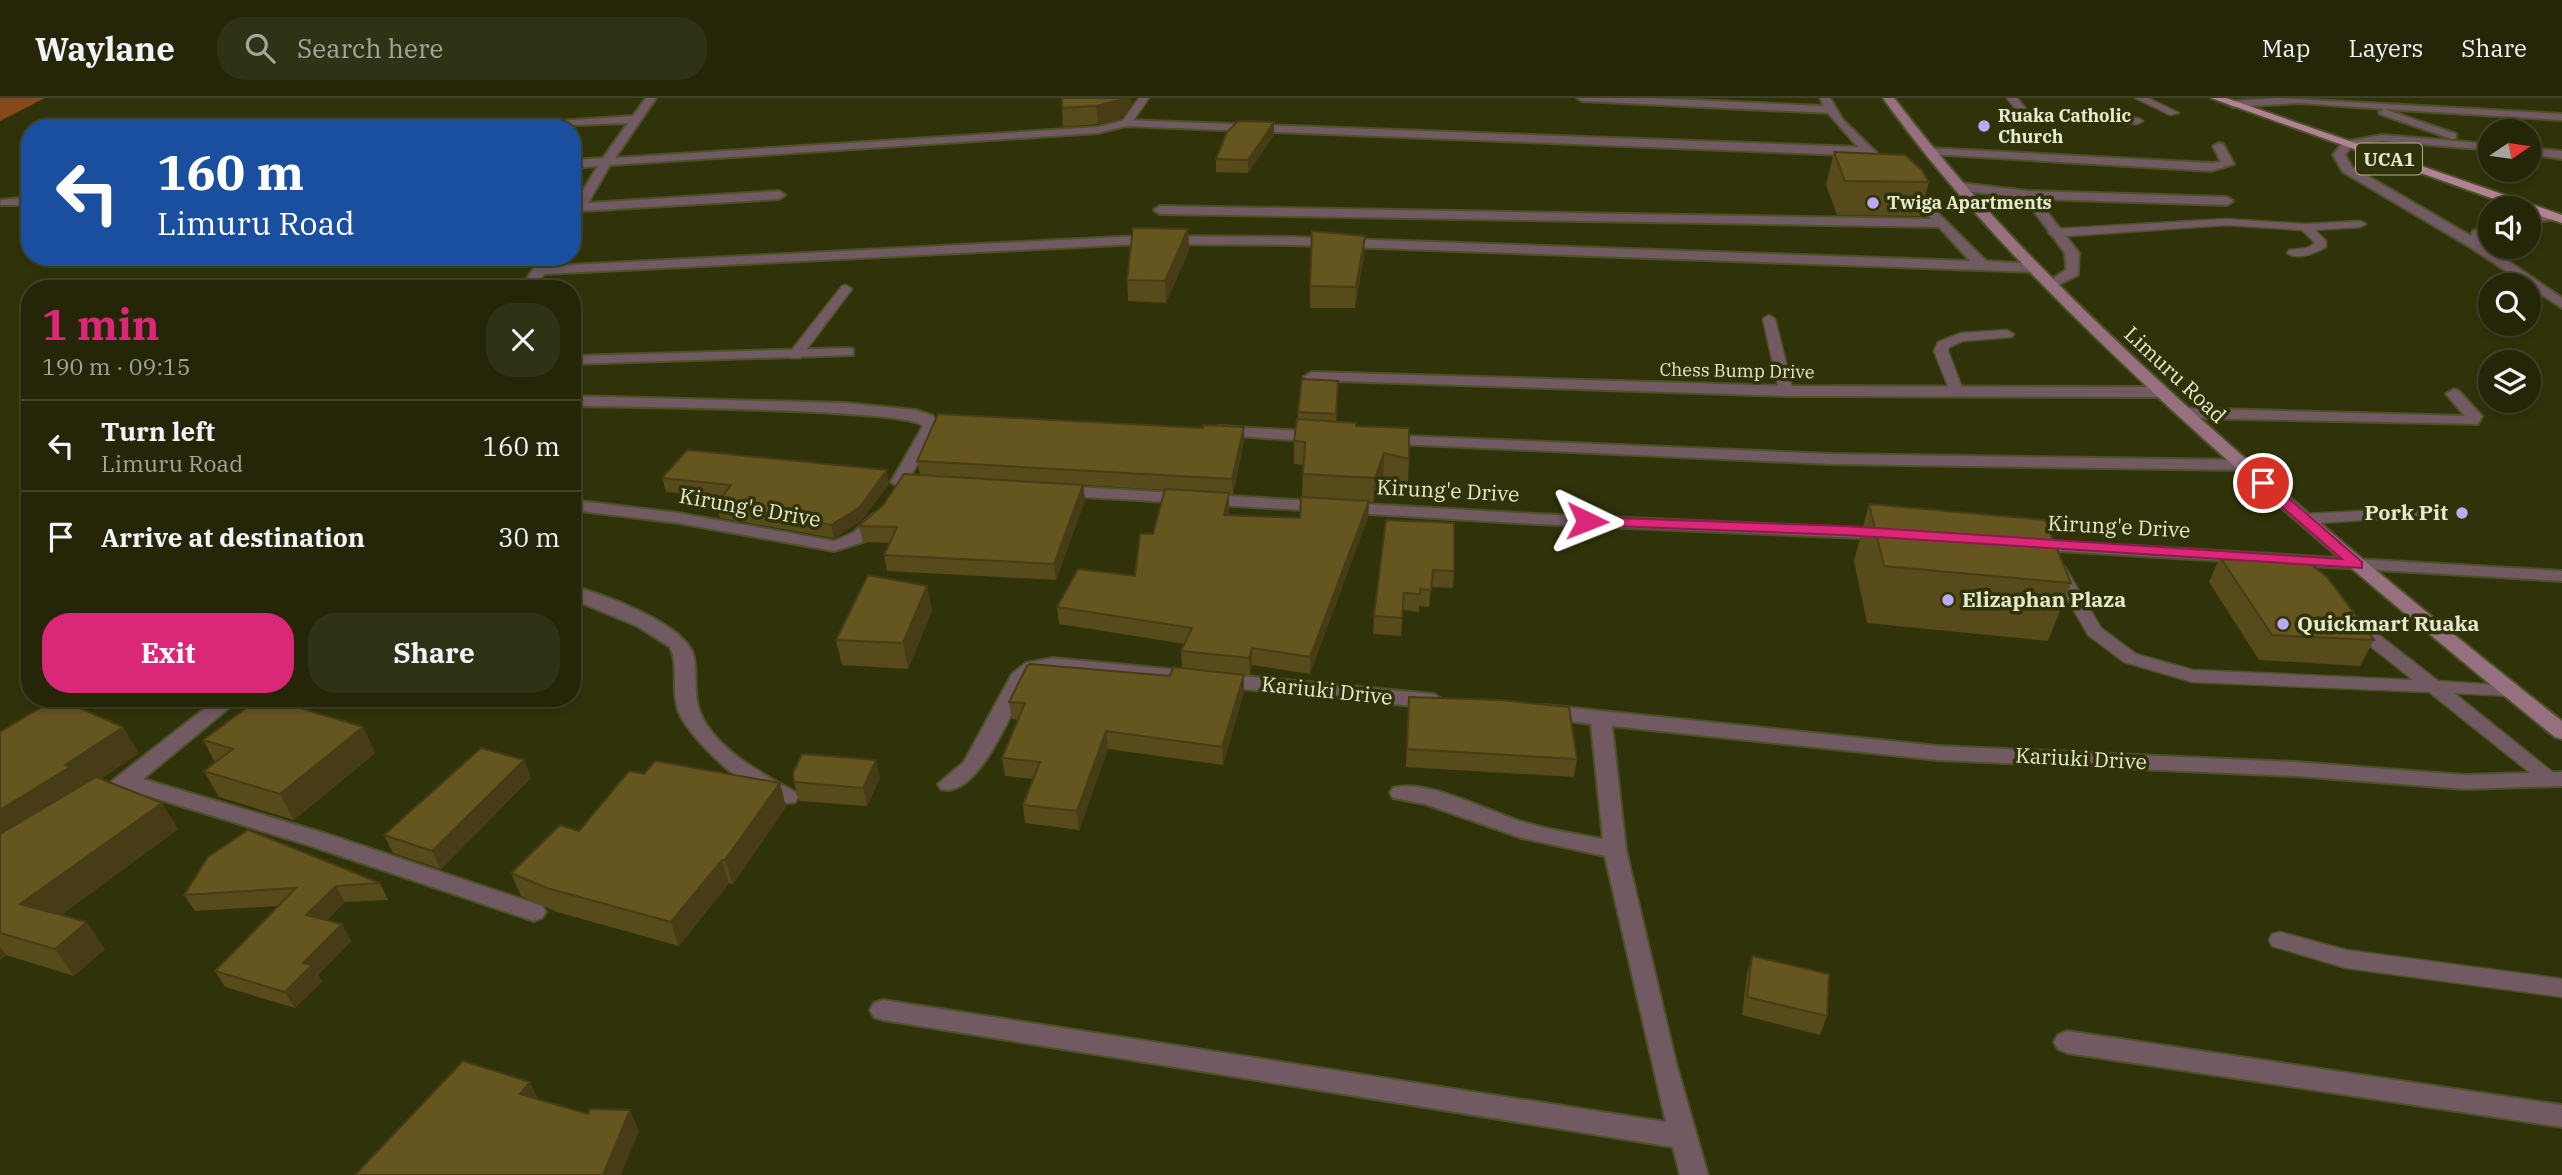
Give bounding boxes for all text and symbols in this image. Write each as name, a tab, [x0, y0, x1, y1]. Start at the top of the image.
search box	[217, 17, 707, 80]
text: Waylane	[35, 27, 175, 70]
icon: search	[241, 29, 279, 67]
text: Search here	[297, 31, 443, 65]
text: Map	[2262, 32, 2310, 64]
text: Layers	[2348, 32, 2423, 64]
text: Share	[2461, 32, 2527, 64]
place label: Ruaka Catholic Church	[1998, 104, 2131, 148]
marker: Ruaka Catholic Church	[1976, 118, 1992, 134]
north arrow	[2478, 119, 2541, 182]
map controls	[2478, 119, 2541, 413]
text: 160 m	[157, 140, 304, 203]
road number: UCA1	[2356, 143, 2422, 174]
icon: left	[42, 147, 133, 238]
place label: Twiga Apartments	[1887, 191, 2052, 214]
marker: Twiga Apartments	[1865, 195, 1881, 211]
button: sound	[2478, 196, 2541, 259]
text: Limuru Road	[157, 202, 355, 244]
button: search	[2478, 273, 2541, 336]
text: 1 min	[42, 297, 160, 352]
button: close	[486, 303, 560, 377]
street label: Limuru Road	[2119, 320, 2233, 429]
button: layers	[2478, 350, 2541, 413]
text: 190 m · 09:15	[42, 351, 191, 381]
street label: Chess Bump Drive	[1659, 358, 1815, 383]
text: Turn left	[101, 414, 215, 448]
icon: left	[42, 427, 80, 465]
text: 160 m	[482, 429, 560, 463]
text: Limuru Road	[101, 448, 243, 478]
pin	[2233, 453, 2293, 513]
icon: arrive	[2244, 464, 2282, 502]
street label: Kirung'e Drive	[1376, 472, 1520, 508]
street label: Kirung'e Drive	[677, 481, 823, 533]
position arrow	[1550, 484, 1624, 558]
place label: Pork Pit	[2365, 498, 2448, 526]
marker: Pork Pit	[2454, 505, 2470, 521]
street label: Kirung'e Drive	[2047, 508, 2191, 544]
icon: arrive	[42, 518, 80, 556]
text: Arrive at destination	[101, 520, 365, 554]
text: 30 m	[498, 520, 560, 554]
place label: Elizaphan Plaza	[1962, 585, 2126, 613]
marker: Elizaphan Plaza	[1940, 592, 1956, 608]
place label: Quickmart Ruaka	[2297, 609, 2480, 637]
button: Exit	[42, 613, 294, 693]
button: Share	[308, 613, 560, 693]
marker: Quickmart Ruaka	[2275, 616, 2291, 632]
street label: Kariuki Drive	[1260, 669, 1394, 711]
street label: Kariuki Drive	[2015, 741, 2148, 775]

